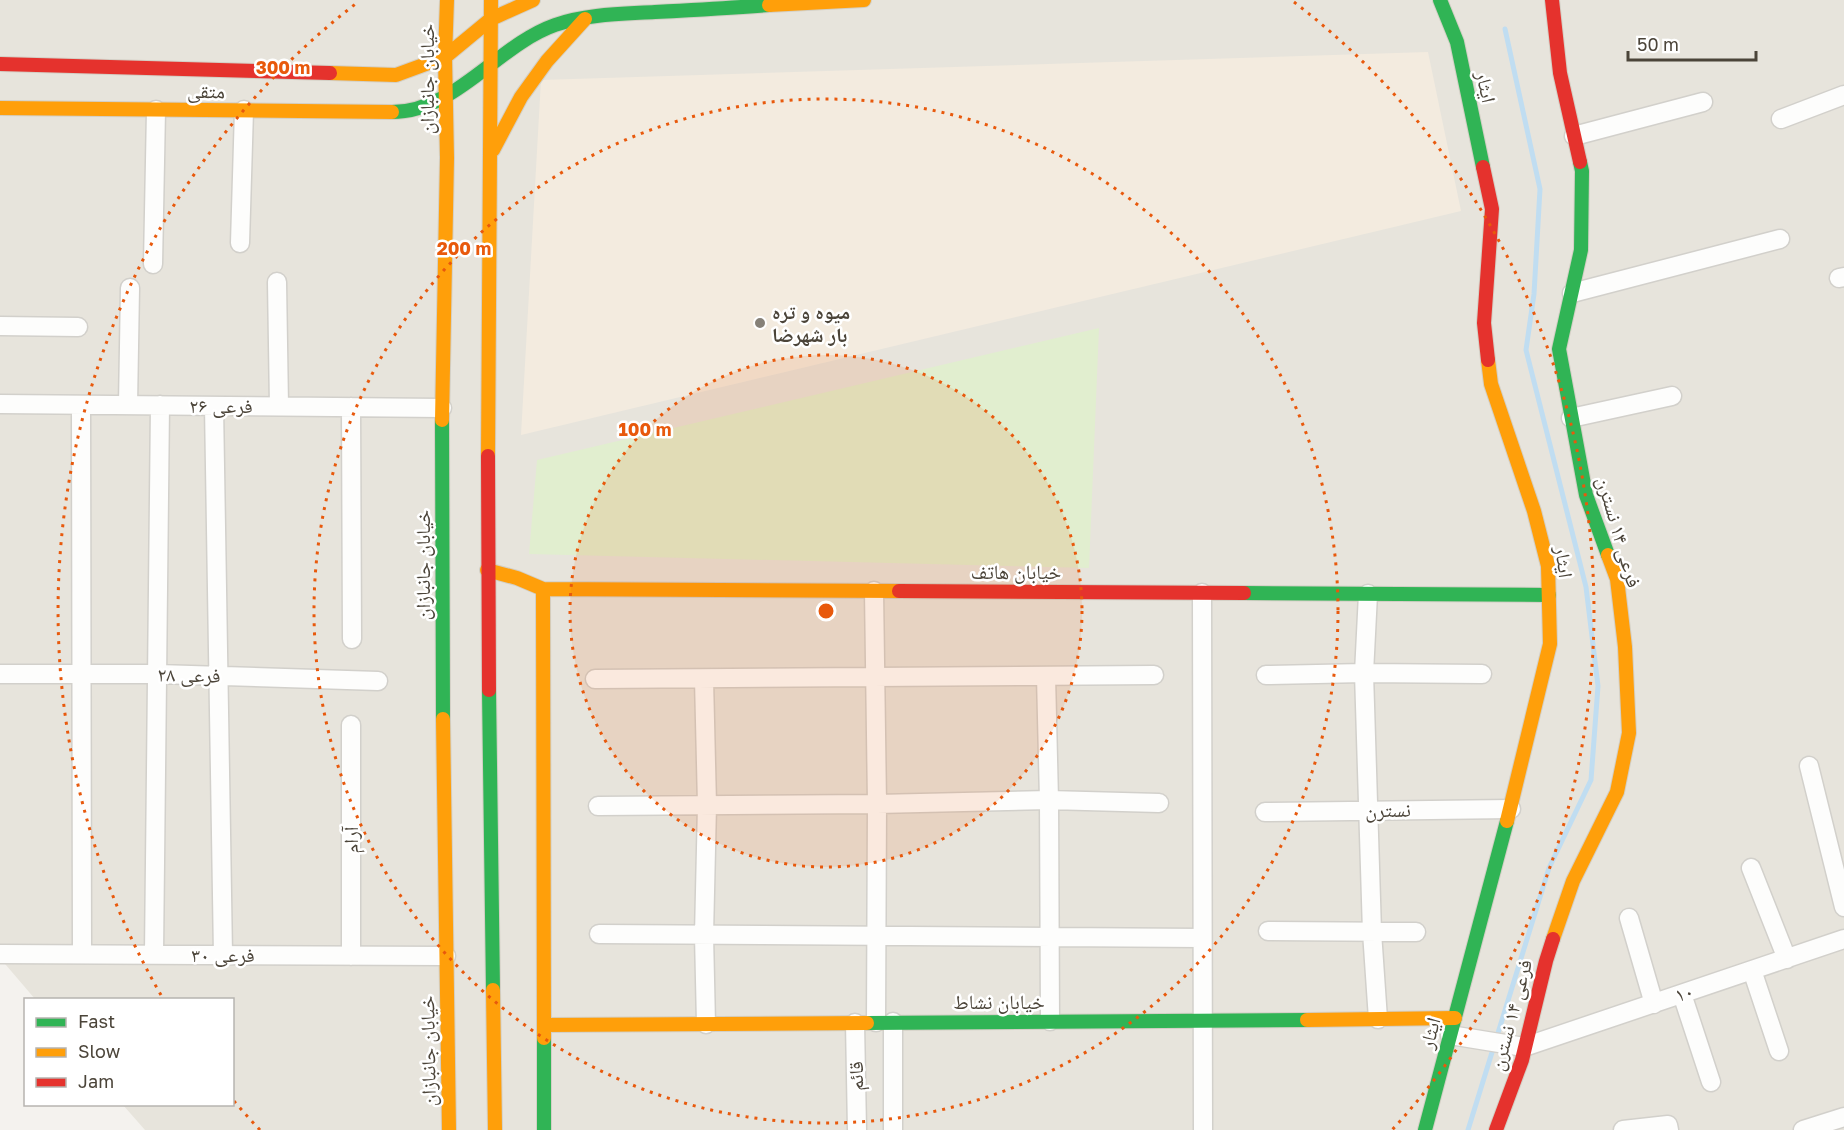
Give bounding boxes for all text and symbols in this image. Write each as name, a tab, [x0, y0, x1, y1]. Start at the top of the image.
street label: خیابان جانبازان	[414, 23, 439, 134]
scale bar	[1628, 24, 1756, 62]
text: 50 m	[1637, 33, 1679, 55]
text: 300 m	[256, 56, 310, 78]
street label: ایثار	[1471, 68, 1502, 105]
street label: متقی	[187, 78, 225, 103]
text: 200 m	[437, 237, 491, 259]
place label: میوه و تره بار شهرضا	[772, 299, 850, 347]
marker: میوه و تره بار شهرضا	[753, 316, 767, 330]
street label: فرعی ۲۶	[189, 393, 253, 418]
text: 100 m	[619, 418, 671, 440]
street label: فرعی ۱۴ نسترن	[1592, 474, 1647, 590]
street label: خیابان جانبازان	[410, 509, 435, 620]
street label: ایثار	[1550, 544, 1579, 579]
street label: خیابان هاتف	[971, 559, 1062, 584]
centre of rings	[816, 601, 836, 621]
street label: فرعی ۲۸	[157, 661, 221, 688]
street label: نسترن	[1365, 797, 1411, 822]
street label: آرام	[338, 826, 365, 854]
street label: فرعی ۳۰	[191, 942, 255, 967]
street label: فرعی ۱۴ نسترن	[1484, 957, 1537, 1073]
street label: ۱۰	[1671, 978, 1696, 1006]
street label: خیابان نشاط	[953, 989, 1045, 1014]
street label: خیابان جانبازان	[414, 995, 441, 1107]
legend	[24, 998, 234, 1106]
text: Fast	[78, 1010, 115, 1032]
street label: ایثار	[1413, 1014, 1445, 1052]
text: Slow	[78, 1040, 121, 1062]
street label: قائم	[843, 1061, 870, 1091]
text: Jam	[78, 1070, 114, 1092]

